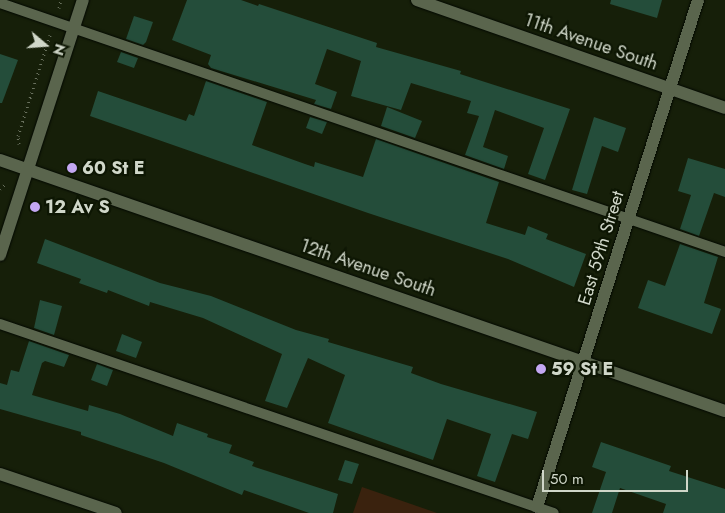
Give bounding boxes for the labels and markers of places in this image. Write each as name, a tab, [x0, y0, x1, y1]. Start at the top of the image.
place label: 60 St E	[82, 157, 145, 179]
marker: 60 St E	[66, 162, 78, 174]
place label: 12 Av S	[45, 196, 110, 218]
marker: 12 Av S	[29, 201, 41, 213]
place label: 59 St E	[551, 358, 613, 380]
marker: 59 St E	[535, 363, 547, 375]

